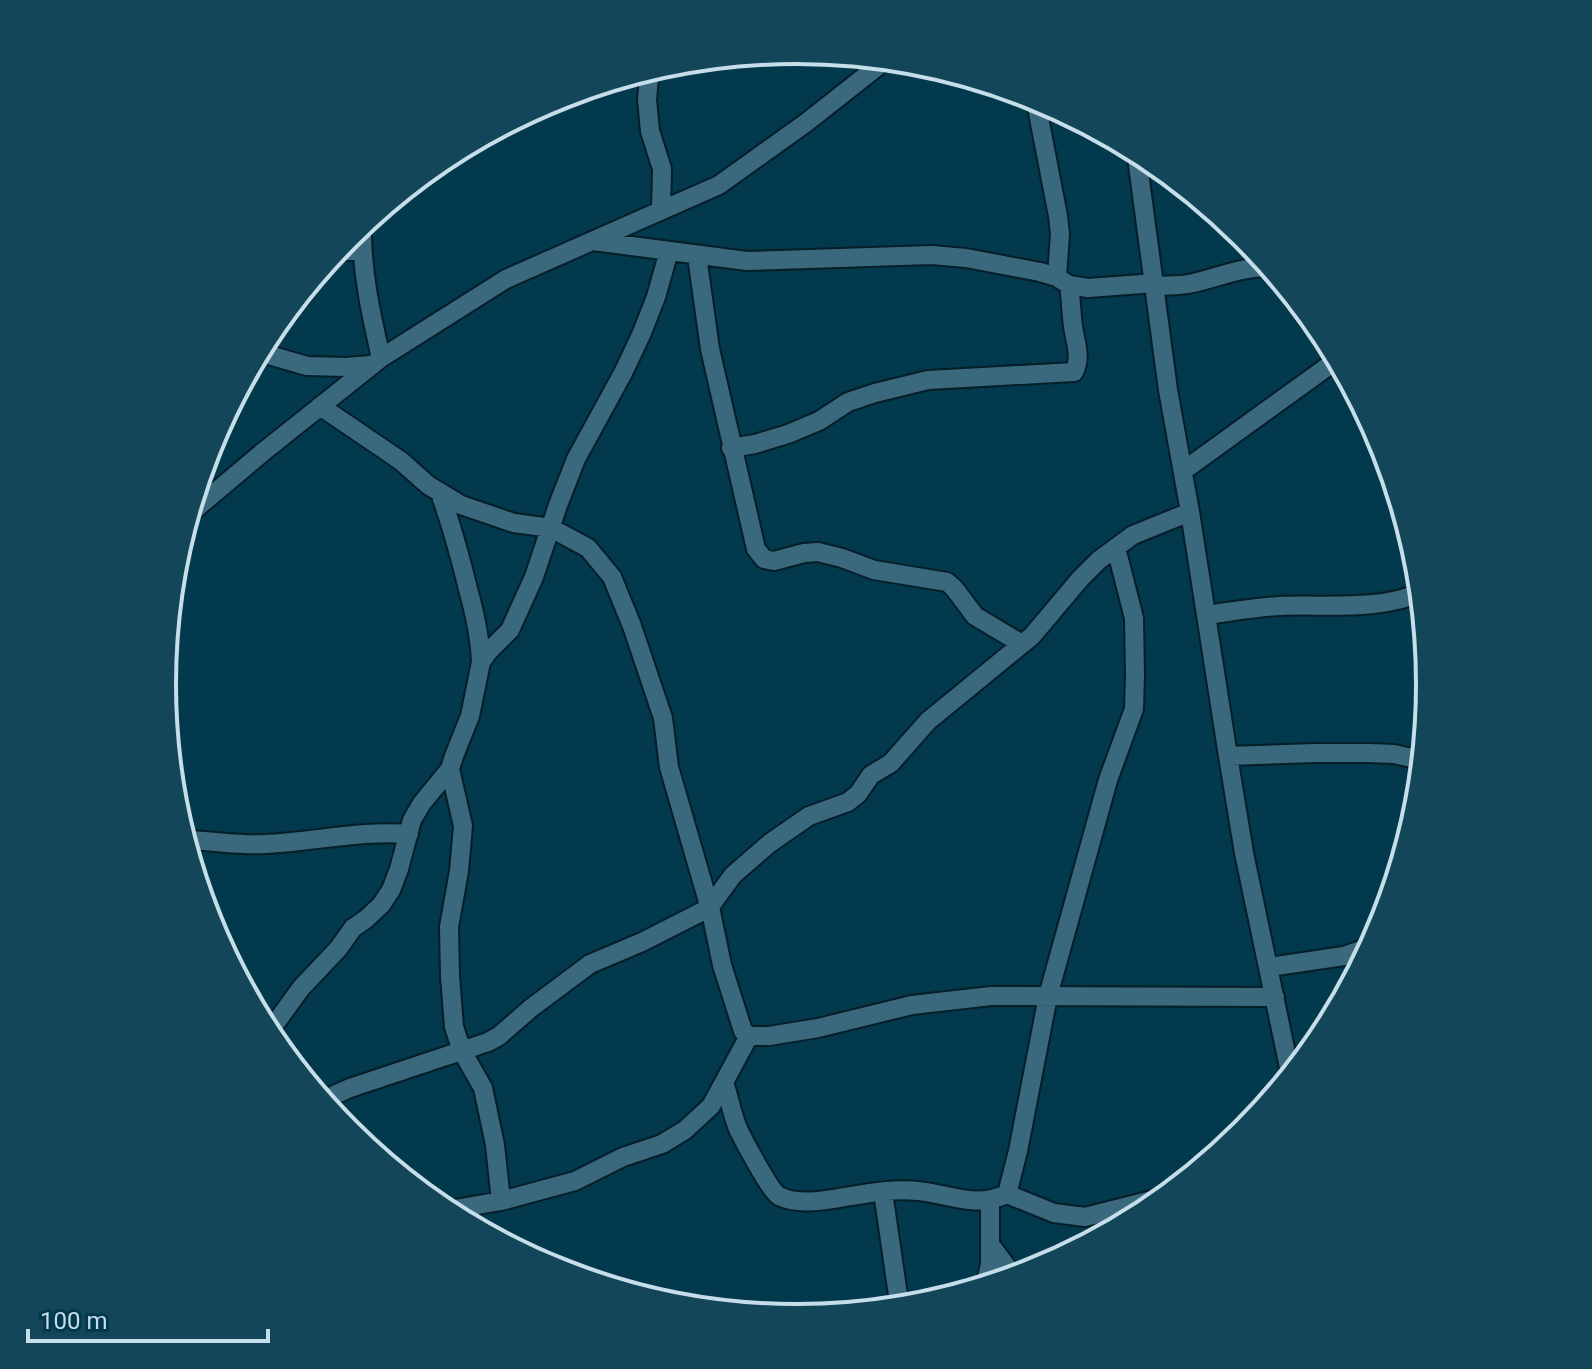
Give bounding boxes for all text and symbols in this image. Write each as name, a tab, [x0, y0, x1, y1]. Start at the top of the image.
scale bar	[28, 1293, 268, 1343]
text: 100 m	[40, 1307, 107, 1335]

